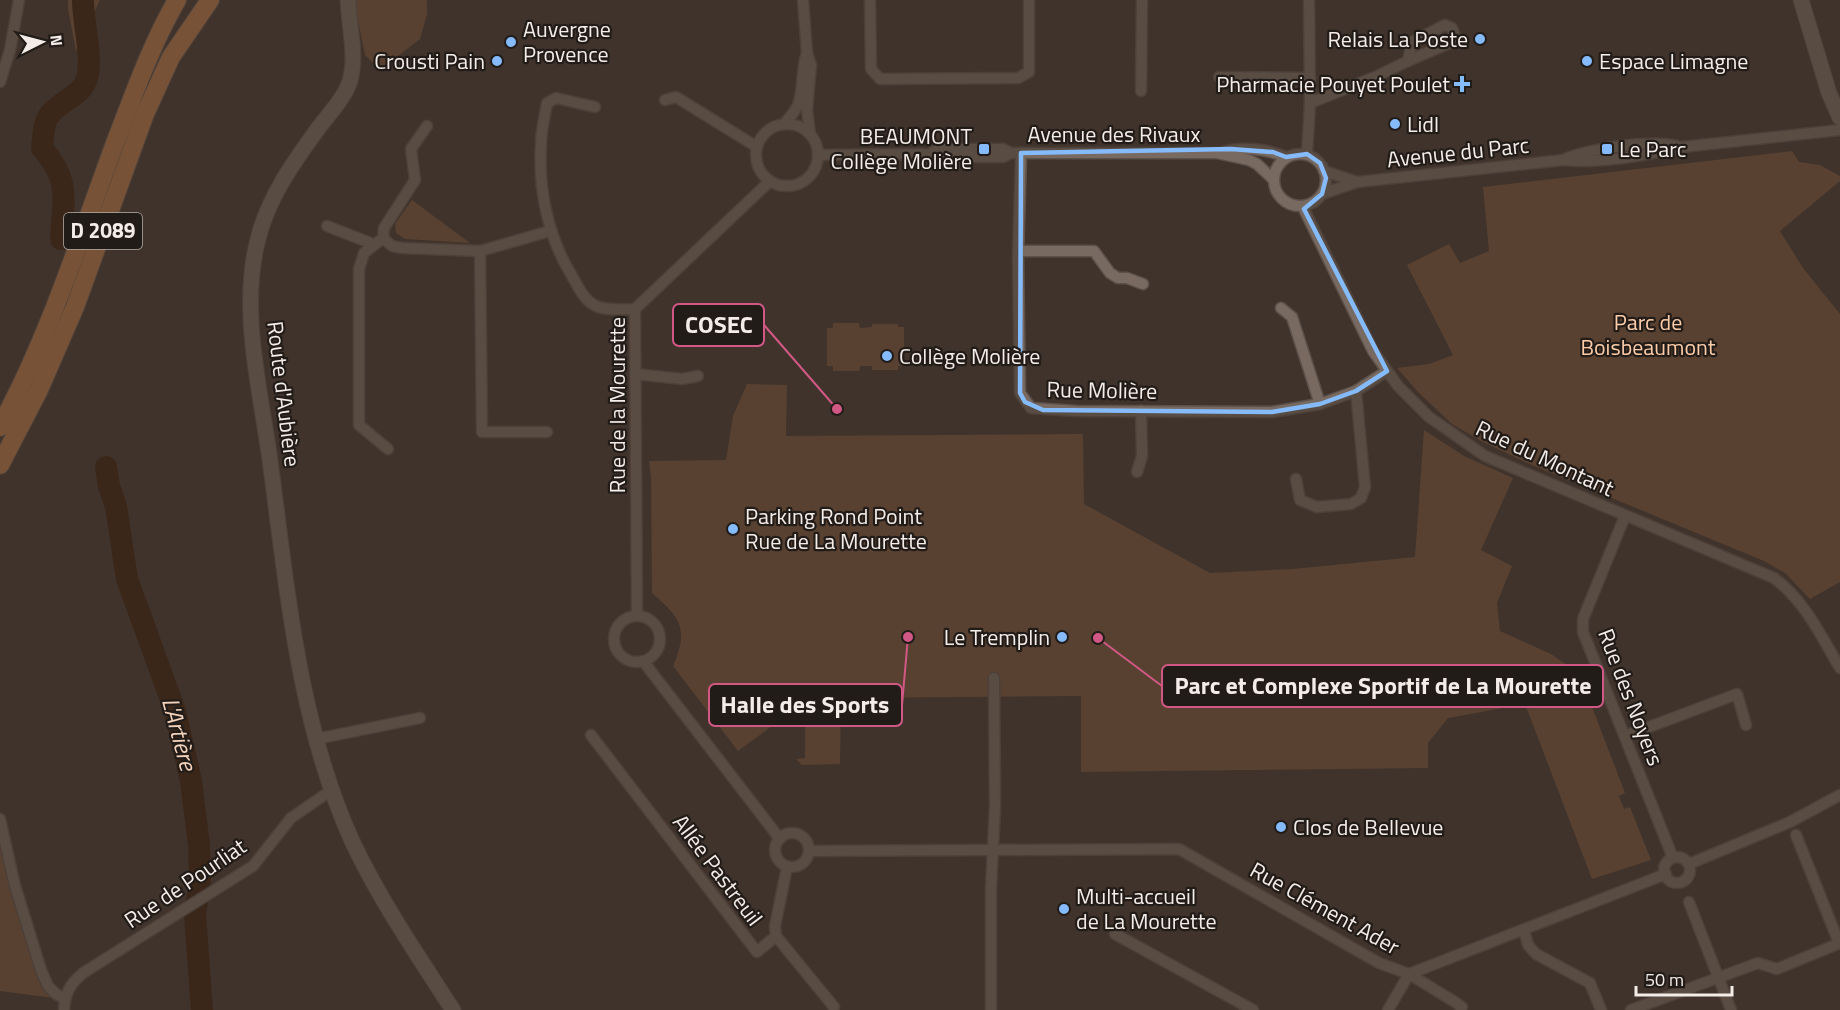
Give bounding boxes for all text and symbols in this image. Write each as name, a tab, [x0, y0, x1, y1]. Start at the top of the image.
north arrow	[12, 12, 72, 72]
place label: Auvergne Provence	[523, 12, 611, 71]
place label: Relais La Poste	[1328, 22, 1468, 56]
marker: Relais La Poste	[1473, 32, 1487, 46]
text: N	[44, 34, 69, 47]
marker: Auvergne Provence	[504, 35, 518, 49]
place label: Crousti Pain	[374, 44, 485, 78]
place label: Espace Limagne	[1599, 44, 1748, 78]
marker: Crousti Pain	[490, 54, 504, 68]
marker: Espace Limagne	[1580, 54, 1594, 68]
place label: Pharmacie Pouyet Poulet	[1216, 67, 1450, 101]
marker: Pharmacie Pouyet Poulet	[1455, 77, 1469, 91]
place label: Lidl	[1407, 107, 1439, 141]
street label: Avenue des Rivaux	[1028, 117, 1201, 151]
marker: Lidl	[1388, 117, 1402, 131]
place label: BEAUMONT Collège Molière	[831, 119, 972, 178]
street label: Avenue du Parc	[1385, 128, 1531, 176]
place label: Le Parc	[1619, 132, 1686, 166]
marker: BEAUMONT Collège Molière	[977, 142, 991, 156]
marker: Le Parc	[1600, 142, 1614, 156]
road number: D 2089	[64, 213, 142, 249]
callout: COSEC	[673, 304, 764, 346]
park label: Parc de Boisbeaumont	[1580, 305, 1716, 364]
text: COSEC	[685, 306, 753, 342]
street label: Rue de la Mourette	[600, 317, 634, 493]
street label: Route d'Aubière	[258, 319, 310, 469]
place label: Collège Molière	[899, 339, 1040, 373]
marker: Collège Molière	[880, 349, 894, 363]
street label: Rue Molière	[1046, 372, 1158, 408]
street label: Rue du Montant	[1470, 411, 1620, 505]
place label: Parking Rond Point Rue de La Mourette	[745, 499, 927, 558]
marker: Parking Rond Point Rue de La Mourette	[726, 522, 740, 536]
place label: Le Tremplin	[944, 620, 1050, 654]
street label: Rue des Noyers	[1589, 623, 1673, 771]
marker: Le Tremplin	[1055, 630, 1069, 644]
callout: Parc et Complexe Sportif de La Mourette	[1162, 665, 1603, 707]
text: Parc et Complexe Sportif de La Mourette	[1174, 667, 1592, 703]
callout: Halle des Sports	[709, 684, 902, 726]
text: Halle des Sports	[721, 686, 889, 722]
water label: L'Artière	[153, 693, 207, 776]
street label: Allée Pastreuil	[665, 807, 771, 933]
place label: Clos de Bellevue	[1293, 810, 1443, 844]
marker: Clos de Bellevue	[1274, 820, 1288, 834]
street label: Rue de Pourliat	[117, 829, 253, 937]
street label: Rue Clément Ader	[1244, 853, 1406, 963]
place label: Multi-accueil de La Mourette	[1076, 879, 1217, 938]
marker: Multi-accueil de La Mourette	[1057, 902, 1071, 916]
scale bar	[1636, 959, 1732, 997]
text: 50 m	[1645, 966, 1684, 993]

